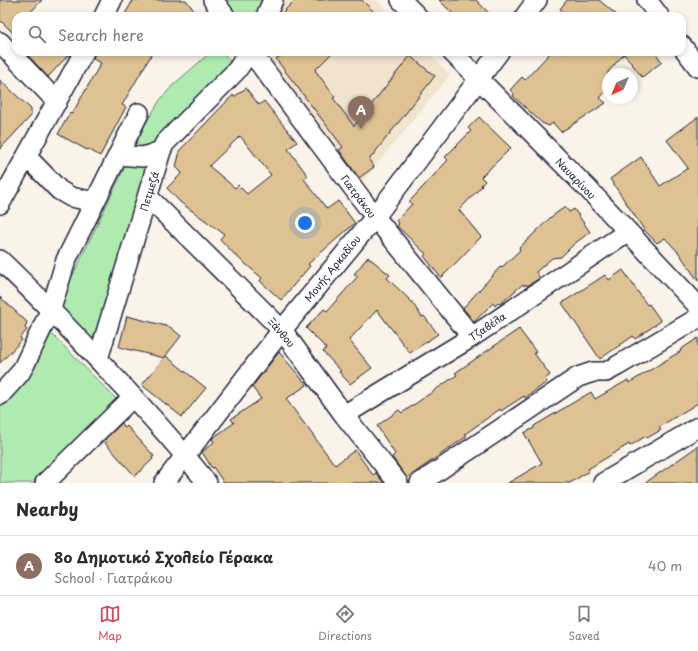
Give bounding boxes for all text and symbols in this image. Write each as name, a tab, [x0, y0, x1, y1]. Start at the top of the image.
search box	[12, 12, 686, 56]
icon: search	[26, 23, 48, 45]
text: Search here	[58, 23, 144, 46]
north arrow	[602, 68, 638, 104]
pin: A	[348, 96, 374, 129]
street label: Ναυαρίνου	[553, 154, 600, 202]
street label: Πετμεζά	[136, 169, 162, 213]
street label: Γιατράκου	[338, 171, 380, 221]
your location	[295, 213, 315, 233]
street label: Μονής Αρκαδίου	[300, 231, 364, 305]
street label: Τζαβέλα	[466, 308, 509, 344]
street label: Ξάνθου	[265, 314, 299, 350]
text: Nearby	[16, 496, 78, 522]
text: 8ο Δημοτικό Σχολείο Γέρακα	[54, 545, 273, 568]
text: A	[24, 556, 34, 575]
text: 40 m	[648, 556, 682, 575]
text: School · Γιατράκου	[54, 568, 173, 587]
tab: Map	[98, 603, 122, 644]
tab: Directions	[318, 603, 372, 644]
tab: Saved	[568, 603, 600, 644]

